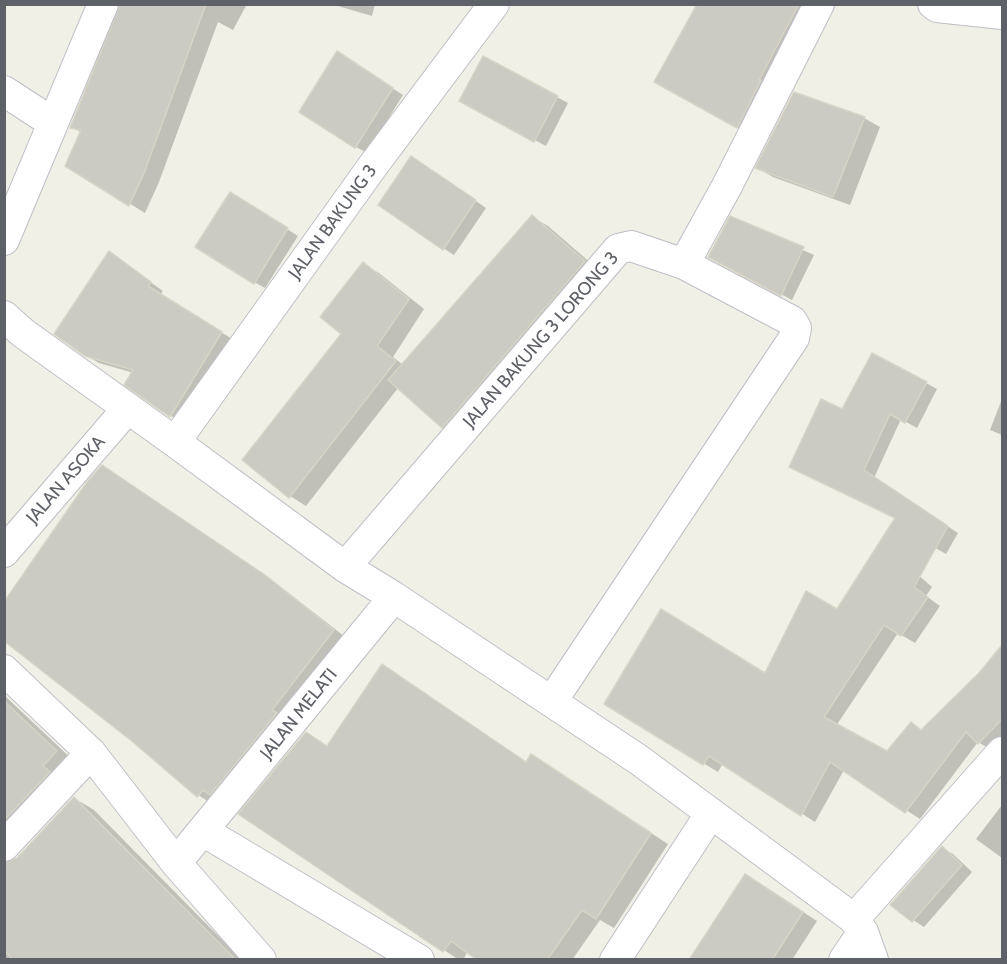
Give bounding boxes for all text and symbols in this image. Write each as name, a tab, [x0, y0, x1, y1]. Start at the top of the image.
street label: JALAN BAKUNG 3	[284, 161, 382, 283]
street label: JALAN BAKUNG 3 LORONG 3	[459, 248, 623, 432]
street label: JALAN ASOKA	[22, 432, 110, 528]
street label: JALAN MELATI	[256, 664, 342, 764]

